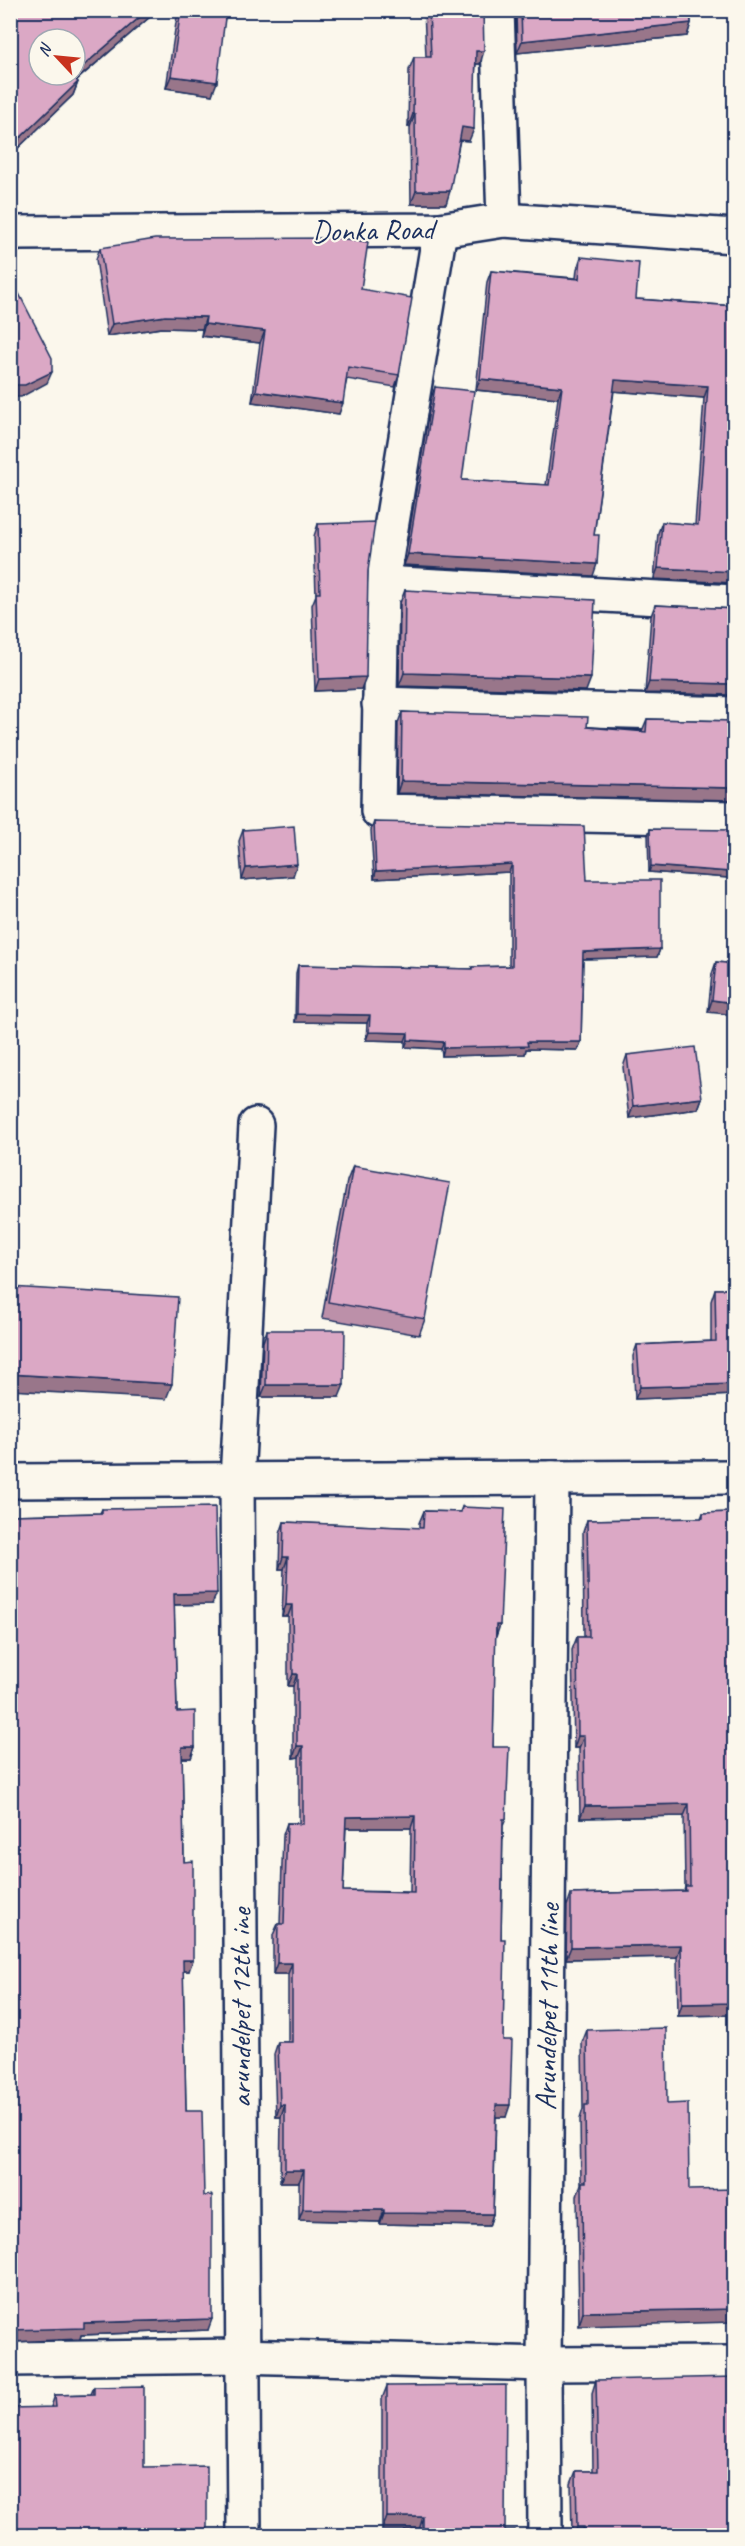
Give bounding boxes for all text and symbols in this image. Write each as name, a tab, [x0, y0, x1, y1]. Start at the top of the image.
north arrow	[27, 27, 87, 87]
text: N	[33, 39, 57, 60]
street label: Donka Road	[311, 210, 439, 250]
street label: Arundelpet 11th line	[526, 1901, 568, 2111]
street label: arundelpet 12th ine	[221, 1906, 259, 2108]

